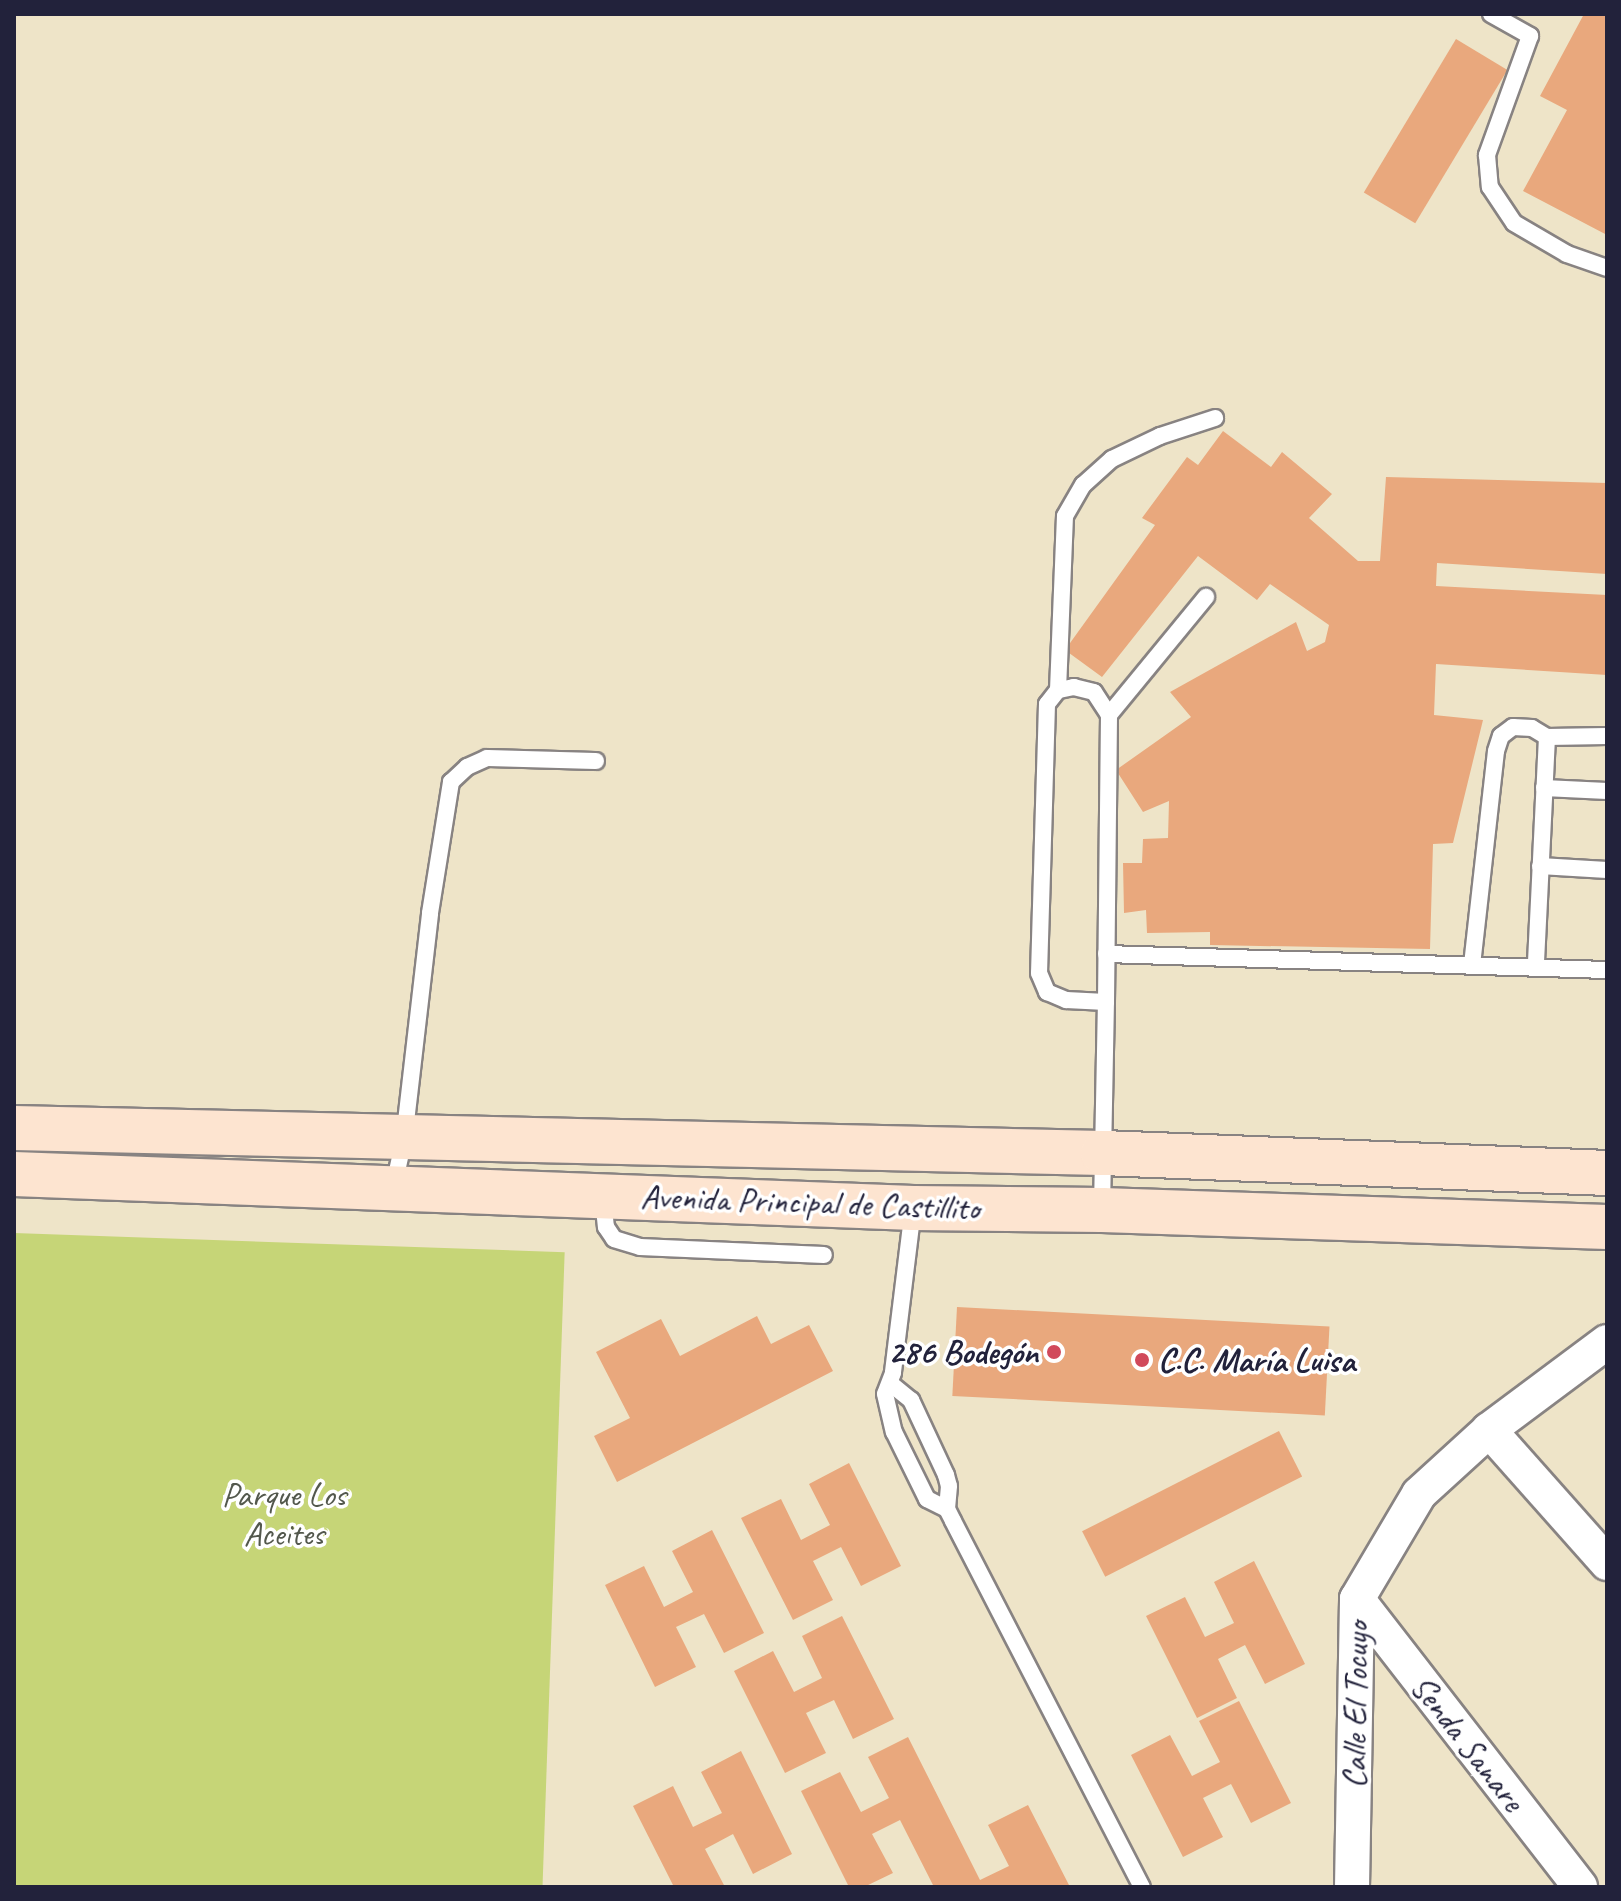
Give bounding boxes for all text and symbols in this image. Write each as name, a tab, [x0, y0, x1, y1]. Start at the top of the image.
street label: Avenida Principal de Castillito	[639, 1176, 981, 1228]
place label: 286 Bodegón	[888, 1332, 1038, 1372]
place label: C.C. María Luisa	[1158, 1340, 1353, 1380]
marker: 286 Bodegón	[1045, 1343, 1063, 1361]
marker: C.C. María Luisa	[1133, 1351, 1151, 1369]
park label: Parque Los Aceites	[222, 1474, 346, 1554]
street label: Calle El Tocuyo	[1333, 1621, 1377, 1789]
street label: Senda Sanare	[1402, 1667, 1534, 1819]

